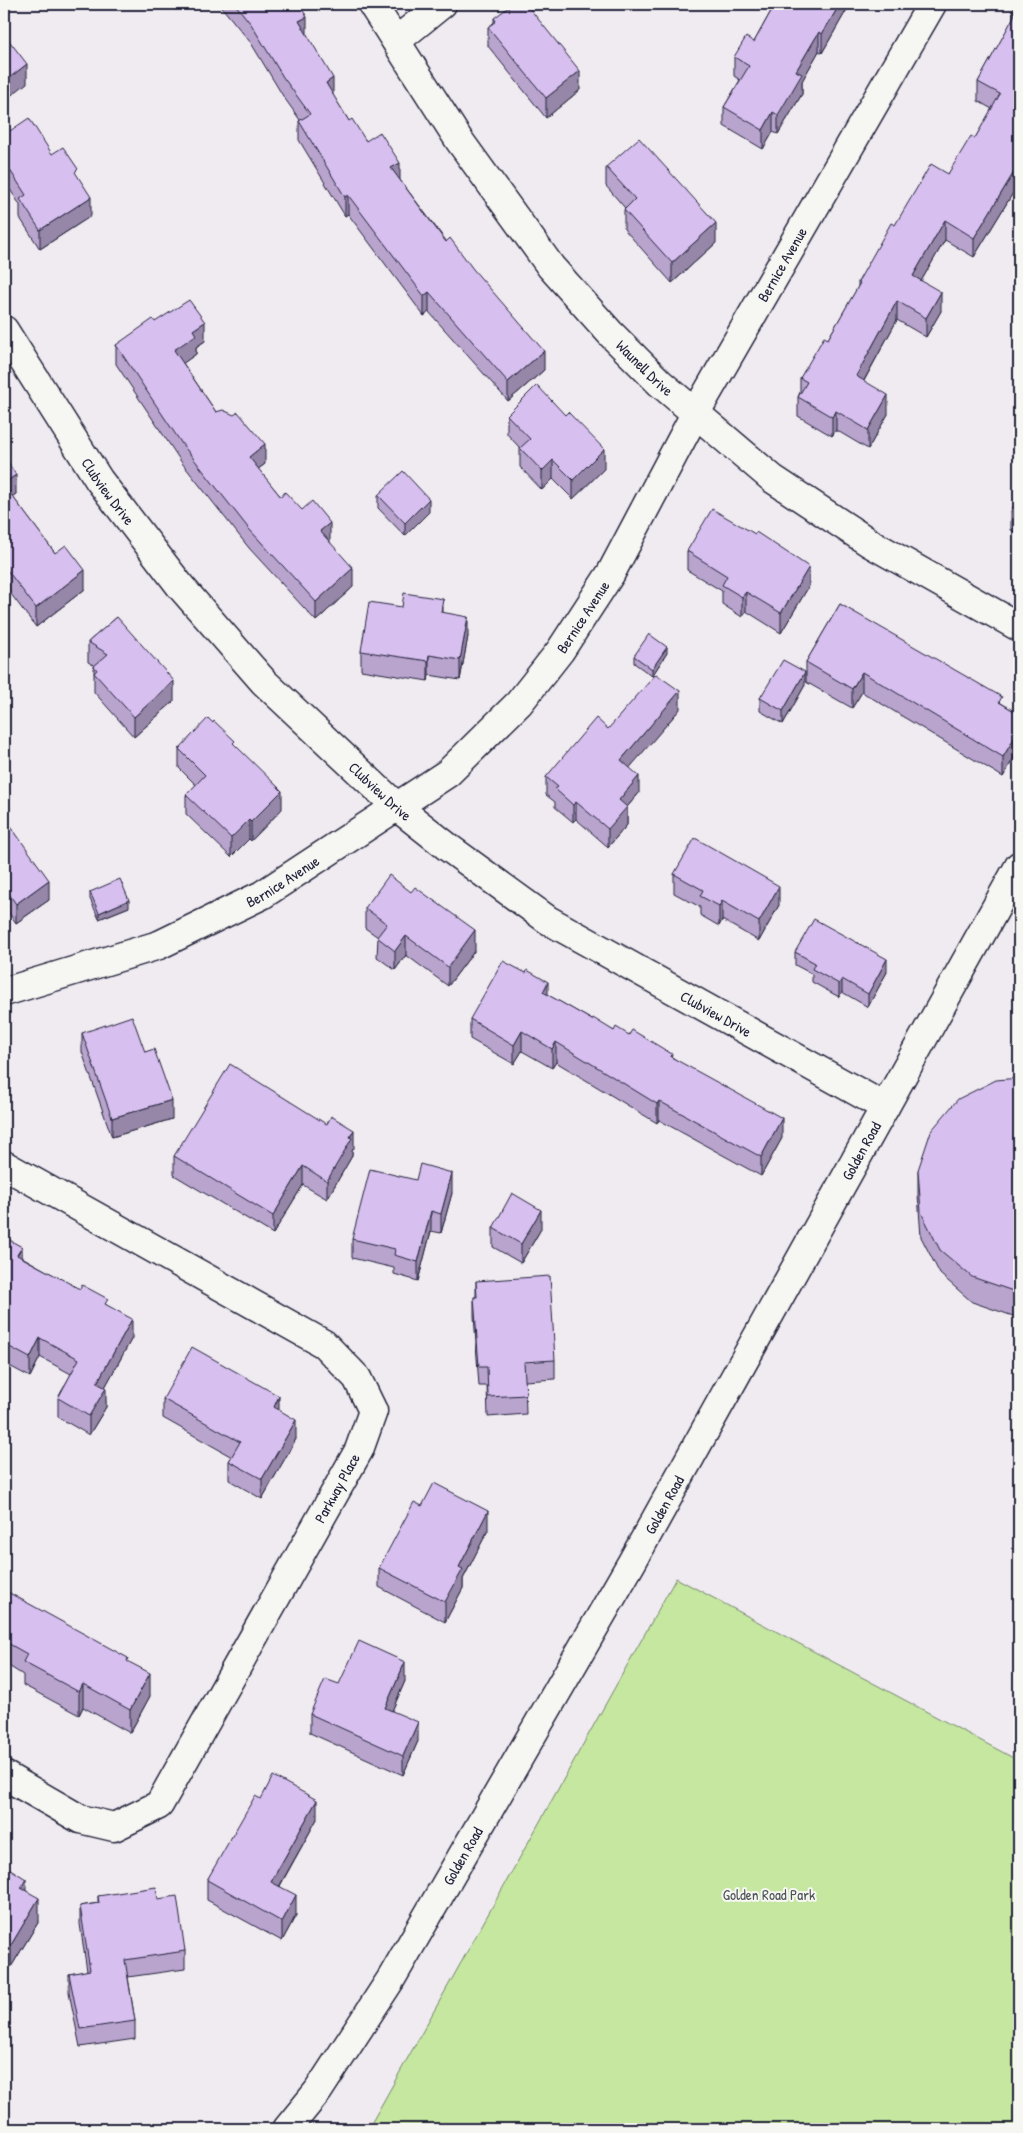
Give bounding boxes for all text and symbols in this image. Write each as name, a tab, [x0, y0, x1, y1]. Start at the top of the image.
street label: Bernice Avenue	[752, 223, 811, 305]
street label: Waunell Drive	[612, 335, 678, 400]
street label: Clubview Drive	[77, 453, 140, 529]
street label: Bernice Avenue	[551, 576, 614, 657]
street label: Clubview Drive	[344, 757, 416, 825]
street label: Bernice Avenue	[242, 850, 323, 912]
street label: Clubview Drive	[677, 985, 756, 1042]
street label: Golden Road	[836, 1118, 885, 1184]
street label: Parkway Place	[309, 1449, 365, 1527]
street label: Golden Road	[639, 1471, 689, 1538]
street label: Golden Road	[437, 1823, 487, 1889]
park label: Golden Road Park	[723, 1884, 815, 1905]

